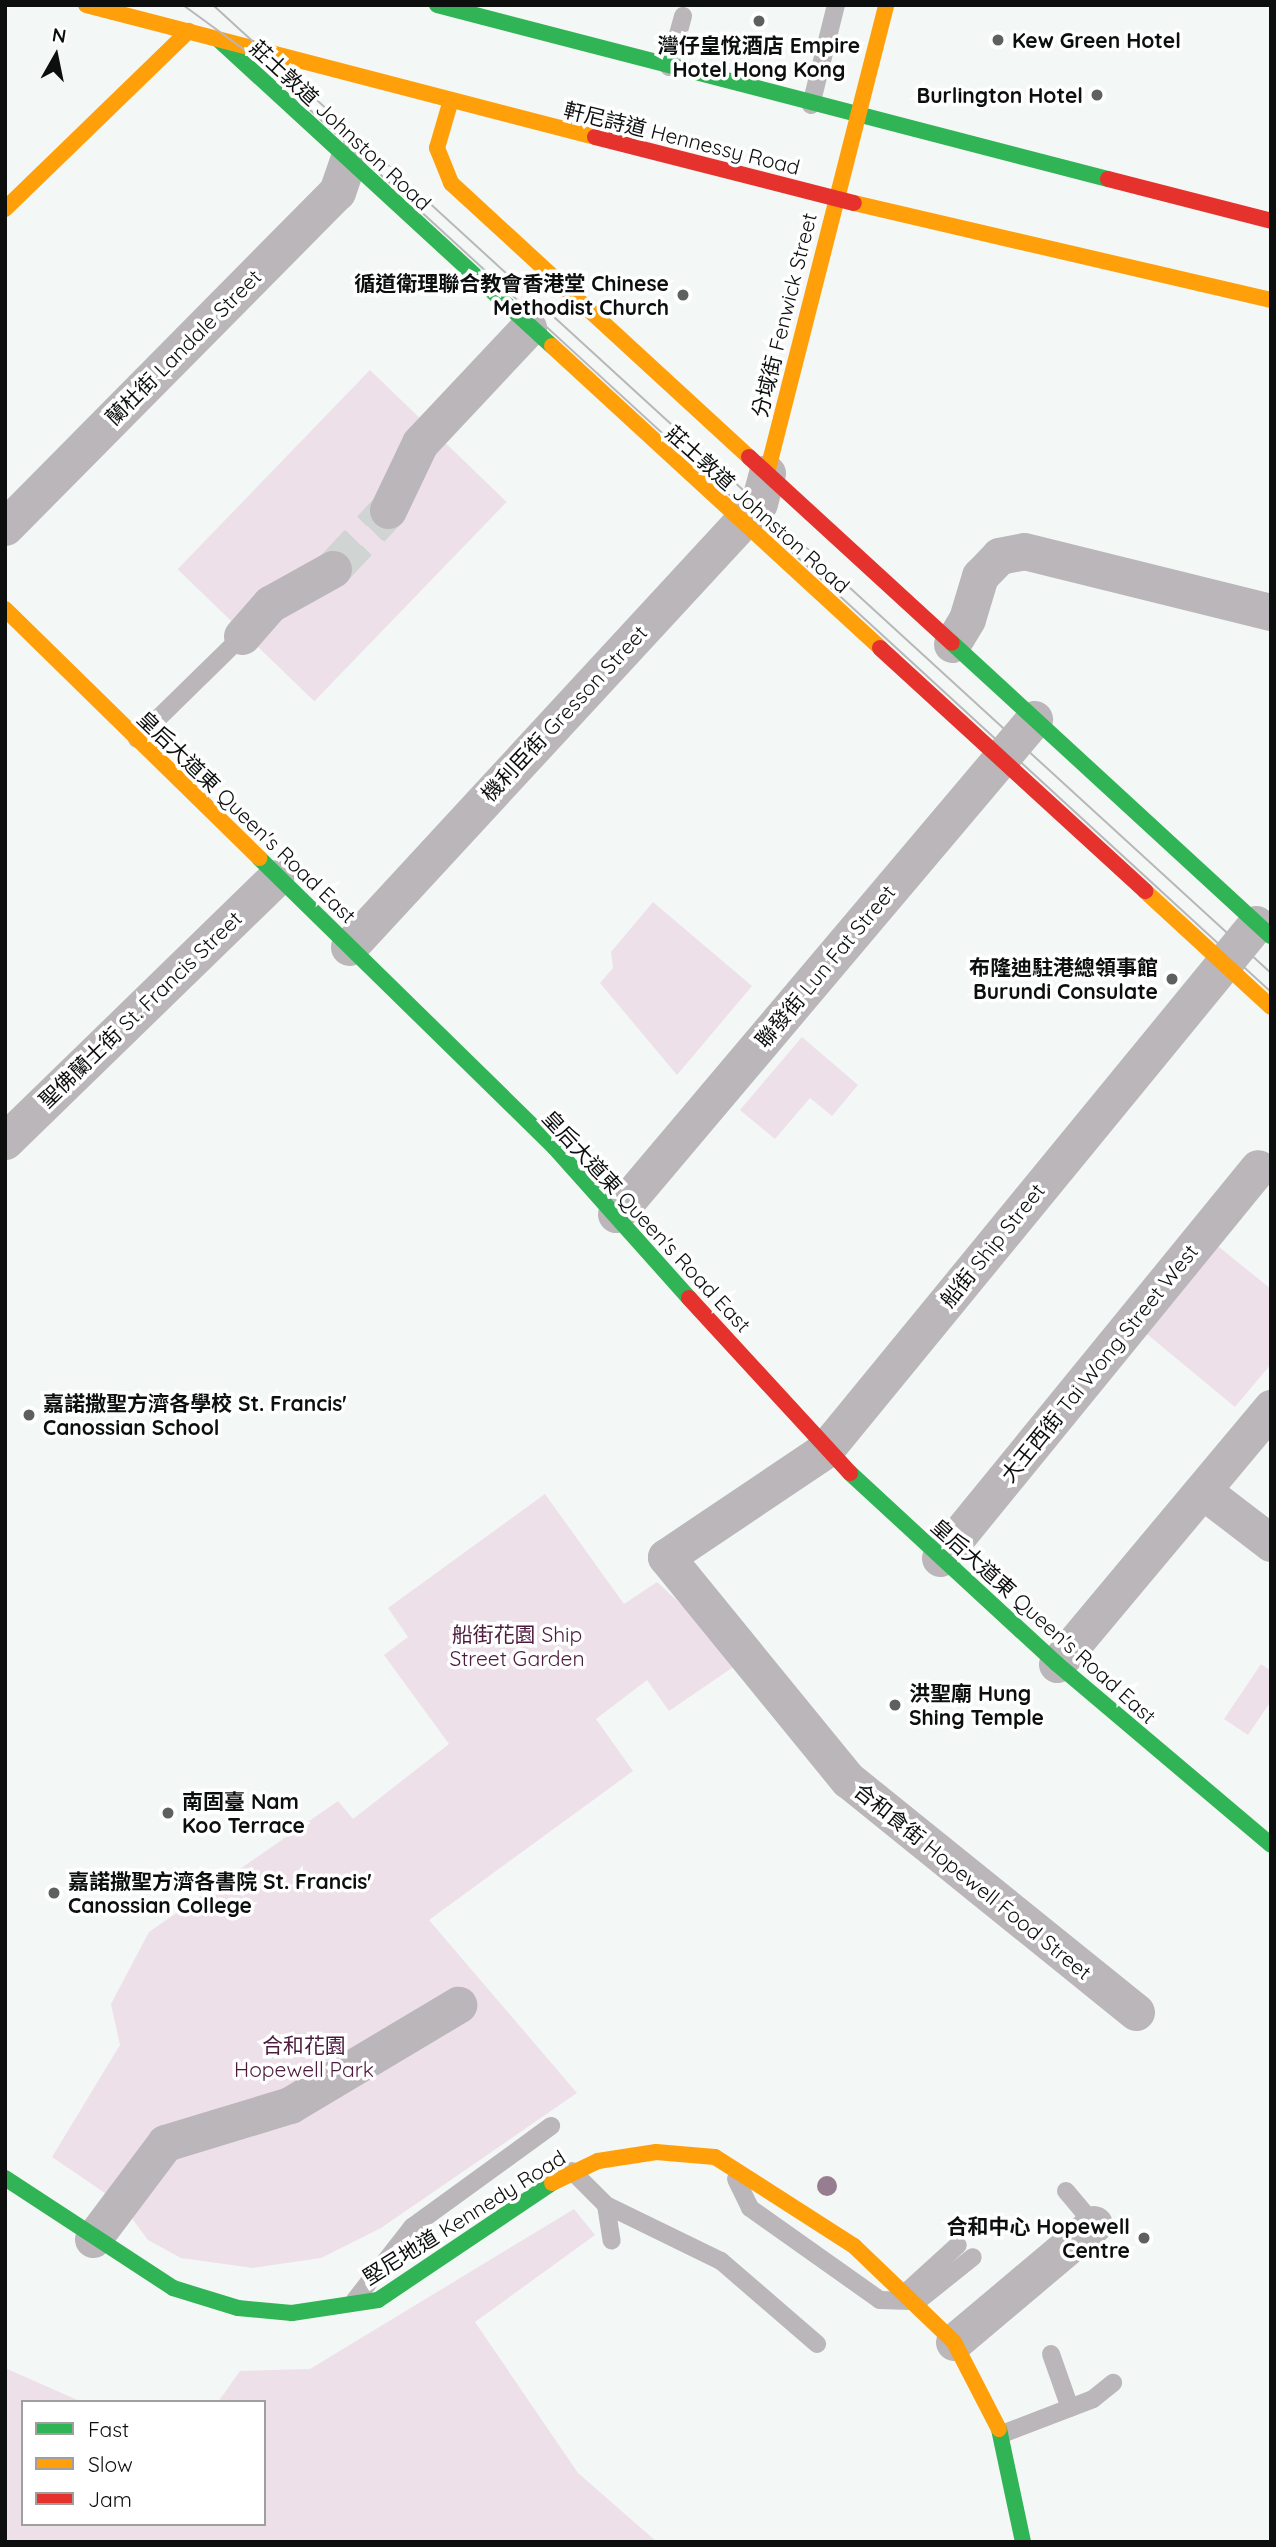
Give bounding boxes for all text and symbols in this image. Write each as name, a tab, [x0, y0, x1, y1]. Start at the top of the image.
marker: 灣仔皇悅酒店 Empire Hotel Hong Kong	[751, 13, 767, 29]
north arrow	[21, 21, 91, 91]
text: N	[51, 22, 68, 48]
place label: Kew Green Hotel	[1012, 27, 1181, 53]
place label: 灣仔皇悅酒店 Empire Hotel Hong Kong	[658, 32, 860, 82]
marker: Kew Green Hotel	[990, 32, 1006, 48]
street label: 莊士敦道 Johnston Road	[245, 35, 437, 215]
place label: Burlington Hotel	[917, 82, 1083, 108]
marker: Burlington Hotel	[1089, 87, 1105, 103]
street label: 軒尼詩道 Hennessy Road	[561, 96, 803, 180]
street label: 分域街 Fenwick Street	[746, 210, 822, 420]
street label: 蘭杜街 Landale Street	[100, 264, 266, 430]
place label: 循道衛理聯合教會香港堂 Chinese Methodist Church	[354, 270, 669, 320]
marker: 循道衛理聯合教會香港堂 Chinese Methodist Church	[675, 287, 691, 303]
street label: 莊士敦道 Johnston Road	[661, 420, 855, 598]
street label: 機利臣街 Gresson Street	[476, 620, 652, 806]
street label: 皇后大道東 Queen's Road East	[133, 706, 361, 928]
street label: 聯發街 Lun Fat Street	[750, 880, 900, 1052]
street label: 聖佛蘭士街 St. Francis Street	[33, 905, 247, 1113]
place label: 布隆迪駐港總領事館 Burundi Consulate	[969, 954, 1158, 1004]
marker: 布隆迪駐港總領事館 Burundi Consulate	[1164, 971, 1180, 987]
street label: 皇后大道東 Queen's Road East	[538, 1105, 756, 1337]
street label: 船街 Ship Street	[934, 1178, 1050, 1312]
street label: 大王西街 Tai Wong Street West	[995, 1239, 1203, 1487]
place label: 嘉諾撒聖方濟各學校 St. Francis' Canossian School	[43, 1390, 347, 1440]
marker: 嘉諾撒聖方濟各學校 St. Francis' Canossian School	[21, 1407, 37, 1423]
street label: 皇后大道東 Queen's Road East	[926, 1513, 1162, 1729]
park label: 船街花園 Ship Street Garden	[449, 1621, 585, 1671]
place label: 洪聖廟 Hung Shing Temple	[909, 1680, 1044, 1730]
marker: 洪聖廟 Hung Shing Temple	[887, 1697, 903, 1713]
street label: 合和食街 Hopewell Food Street	[849, 1777, 1097, 1985]
place label: 南固臺 Nam Koo Terrace	[182, 1788, 305, 1838]
marker: 南固臺 Nam Koo Terrace	[160, 1805, 176, 1821]
place label: 嘉諾撒聖方濟各書院 St. Francis' Canossian College	[68, 1868, 372, 1918]
marker: 嘉諾撒聖方濟各書院 St. Francis' Canossian College	[46, 1885, 62, 1901]
park label: 合和花園 Hopewell Park	[234, 2032, 374, 2082]
street label: 堅尼地道 Kennedy Road	[358, 2144, 570, 2290]
place label: 合和中心 Hopewell Centre	[946, 2213, 1130, 2263]
marker: 合和中心 Hopewell Centre	[1136, 2230, 1152, 2246]
legend	[21, 2400, 266, 2526]
text: Fast	[88, 2416, 129, 2442]
text: Slow	[88, 2451, 133, 2477]
text: Jam	[88, 2486, 132, 2512]

